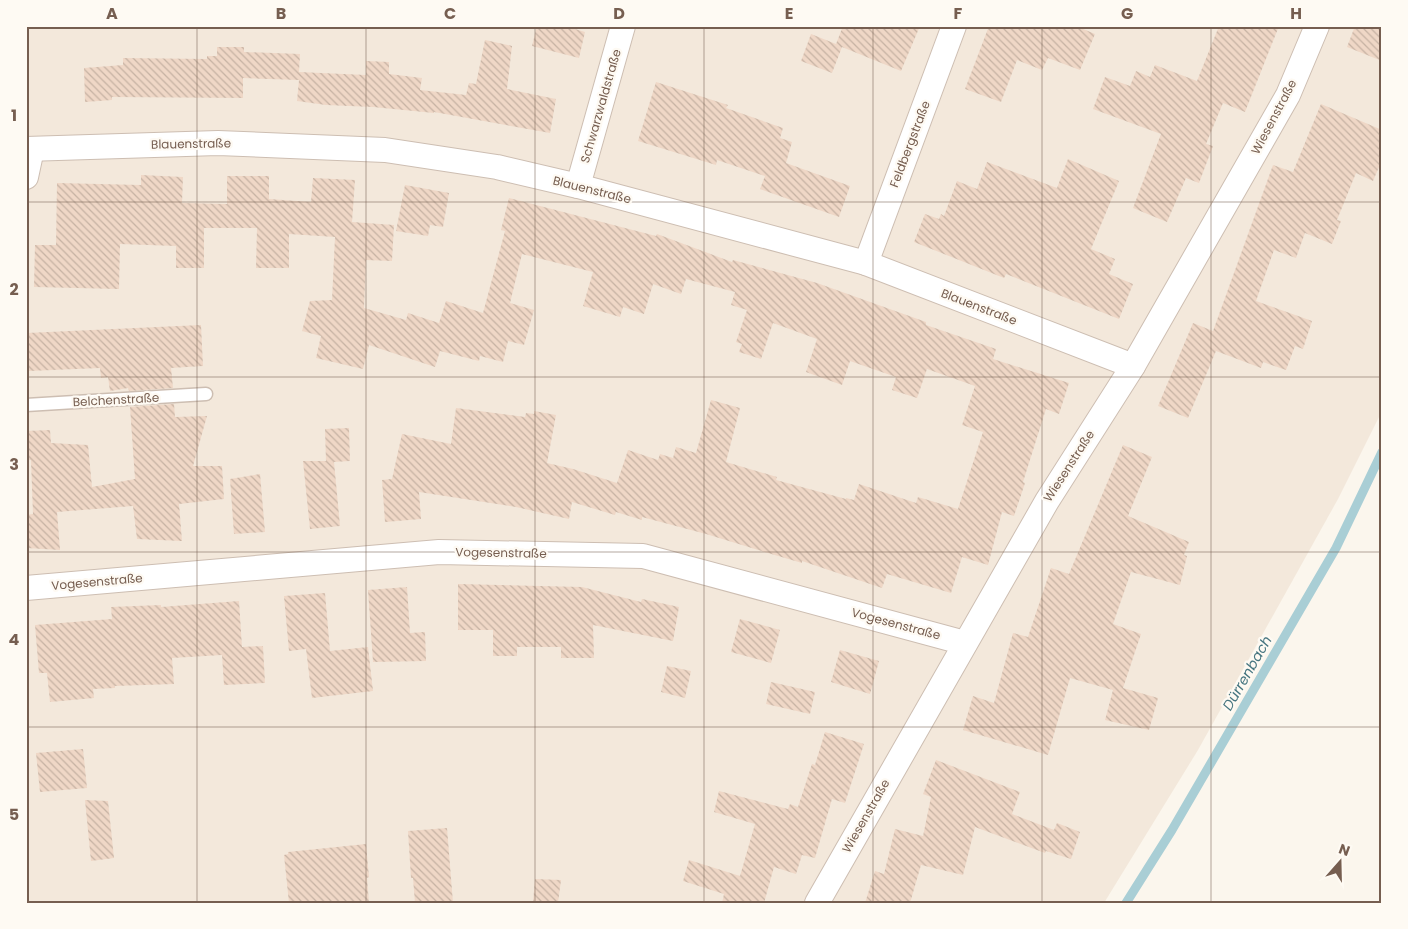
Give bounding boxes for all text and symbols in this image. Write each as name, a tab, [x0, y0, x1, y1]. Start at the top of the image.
text: A	[106, 2, 118, 25]
text: B	[276, 2, 286, 25]
text: C	[444, 2, 456, 25]
text: D	[613, 2, 625, 25]
text: E	[785, 2, 793, 25]
text: F	[954, 2, 963, 25]
text: G	[1121, 2, 1133, 25]
text: H	[1290, 2, 1302, 25]
street label: Schwarzwaldstraße	[576, 47, 625, 165]
street label: Wiesenstraße	[1247, 76, 1300, 157]
street label: Feldbergstraße	[885, 98, 934, 190]
text: 1	[11, 104, 17, 127]
street label: Blauenstraße	[151, 134, 231, 153]
street label: Blauenstraße	[551, 172, 633, 207]
text: 2	[9, 278, 19, 301]
street label: Blauenstraße	[939, 284, 1020, 329]
street label: Belchenstraße	[72, 389, 160, 410]
street label: Wiesenstraße	[1039, 427, 1098, 505]
text: 3	[9, 453, 19, 476]
street label: Vogesenstraße	[455, 543, 547, 562]
street label: Vogesenstraße	[51, 569, 143, 594]
street label: Vogesenstraße	[850, 603, 943, 644]
text: 4	[9, 628, 20, 651]
water label: Dürrenbach	[1218, 632, 1277, 714]
street label: Wiesenstraße	[838, 776, 894, 856]
text: 5	[9, 803, 19, 826]
north arrow	[1316, 836, 1366, 886]
text: N	[1336, 839, 1353, 861]

